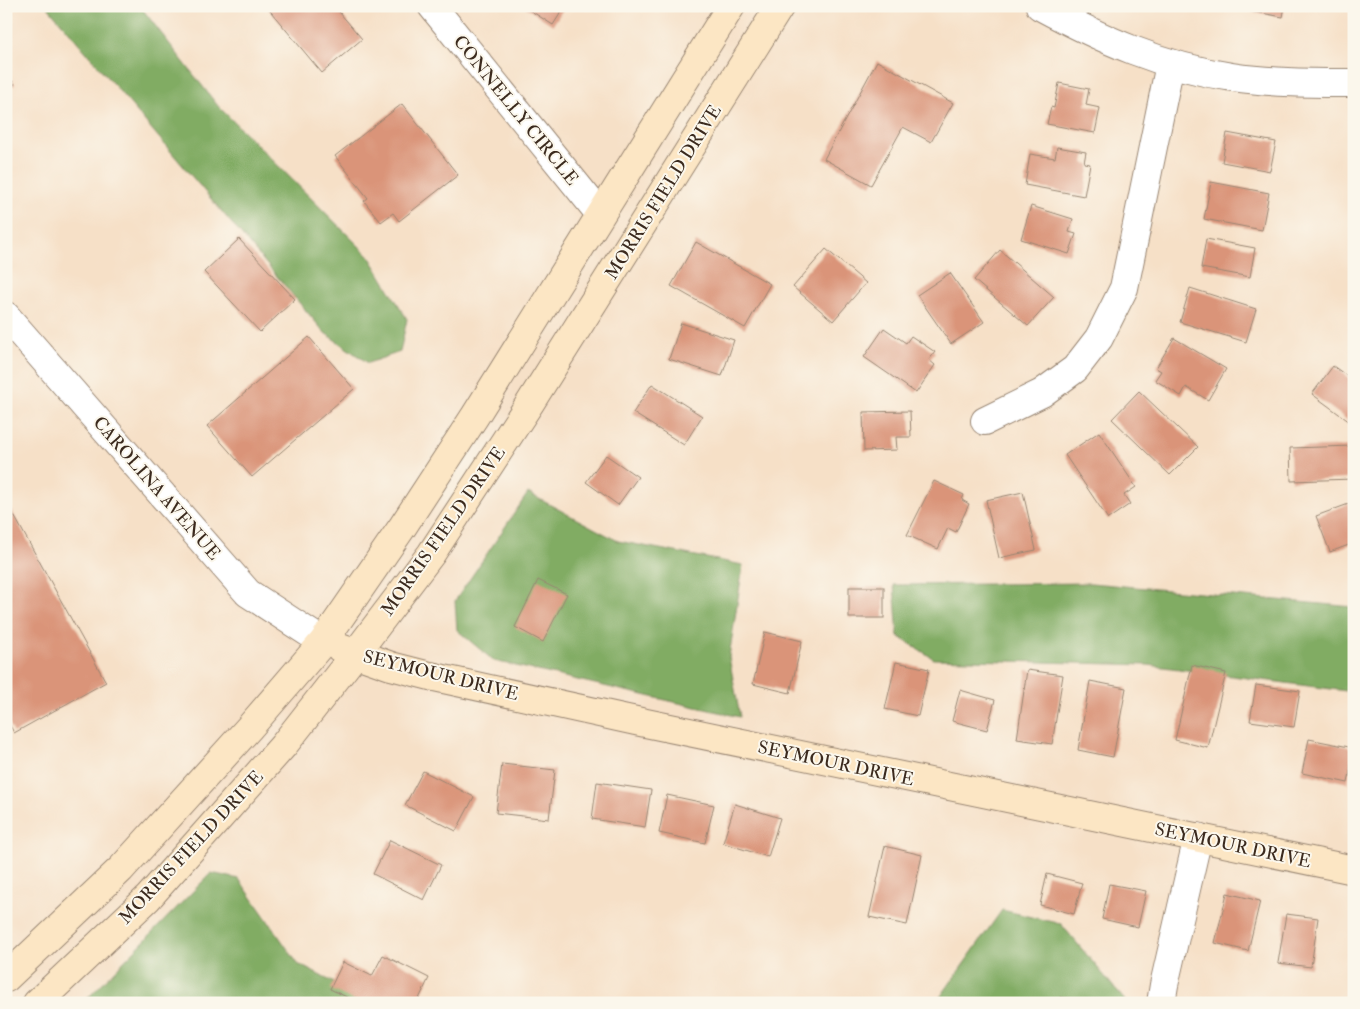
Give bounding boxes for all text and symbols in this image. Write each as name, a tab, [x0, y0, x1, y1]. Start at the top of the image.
street label: CONNELLY CIRCLE	[448, 31, 583, 190]
street label: MORRIS FIELD DRIVE	[600, 101, 727, 284]
street label: CAROLINA AVENUE	[88, 412, 225, 565]
street label: MORRIS FIELD DRIVE	[376, 442, 511, 621]
street label: SEYMOUR DRIVE	[361, 645, 521, 706]
street label: SEYMOUR DRIVE	[756, 736, 916, 791]
street label: MORRIS FIELD DRIVE	[114, 766, 269, 929]
street label: SEYMOUR DRIVE	[1153, 818, 1313, 873]

